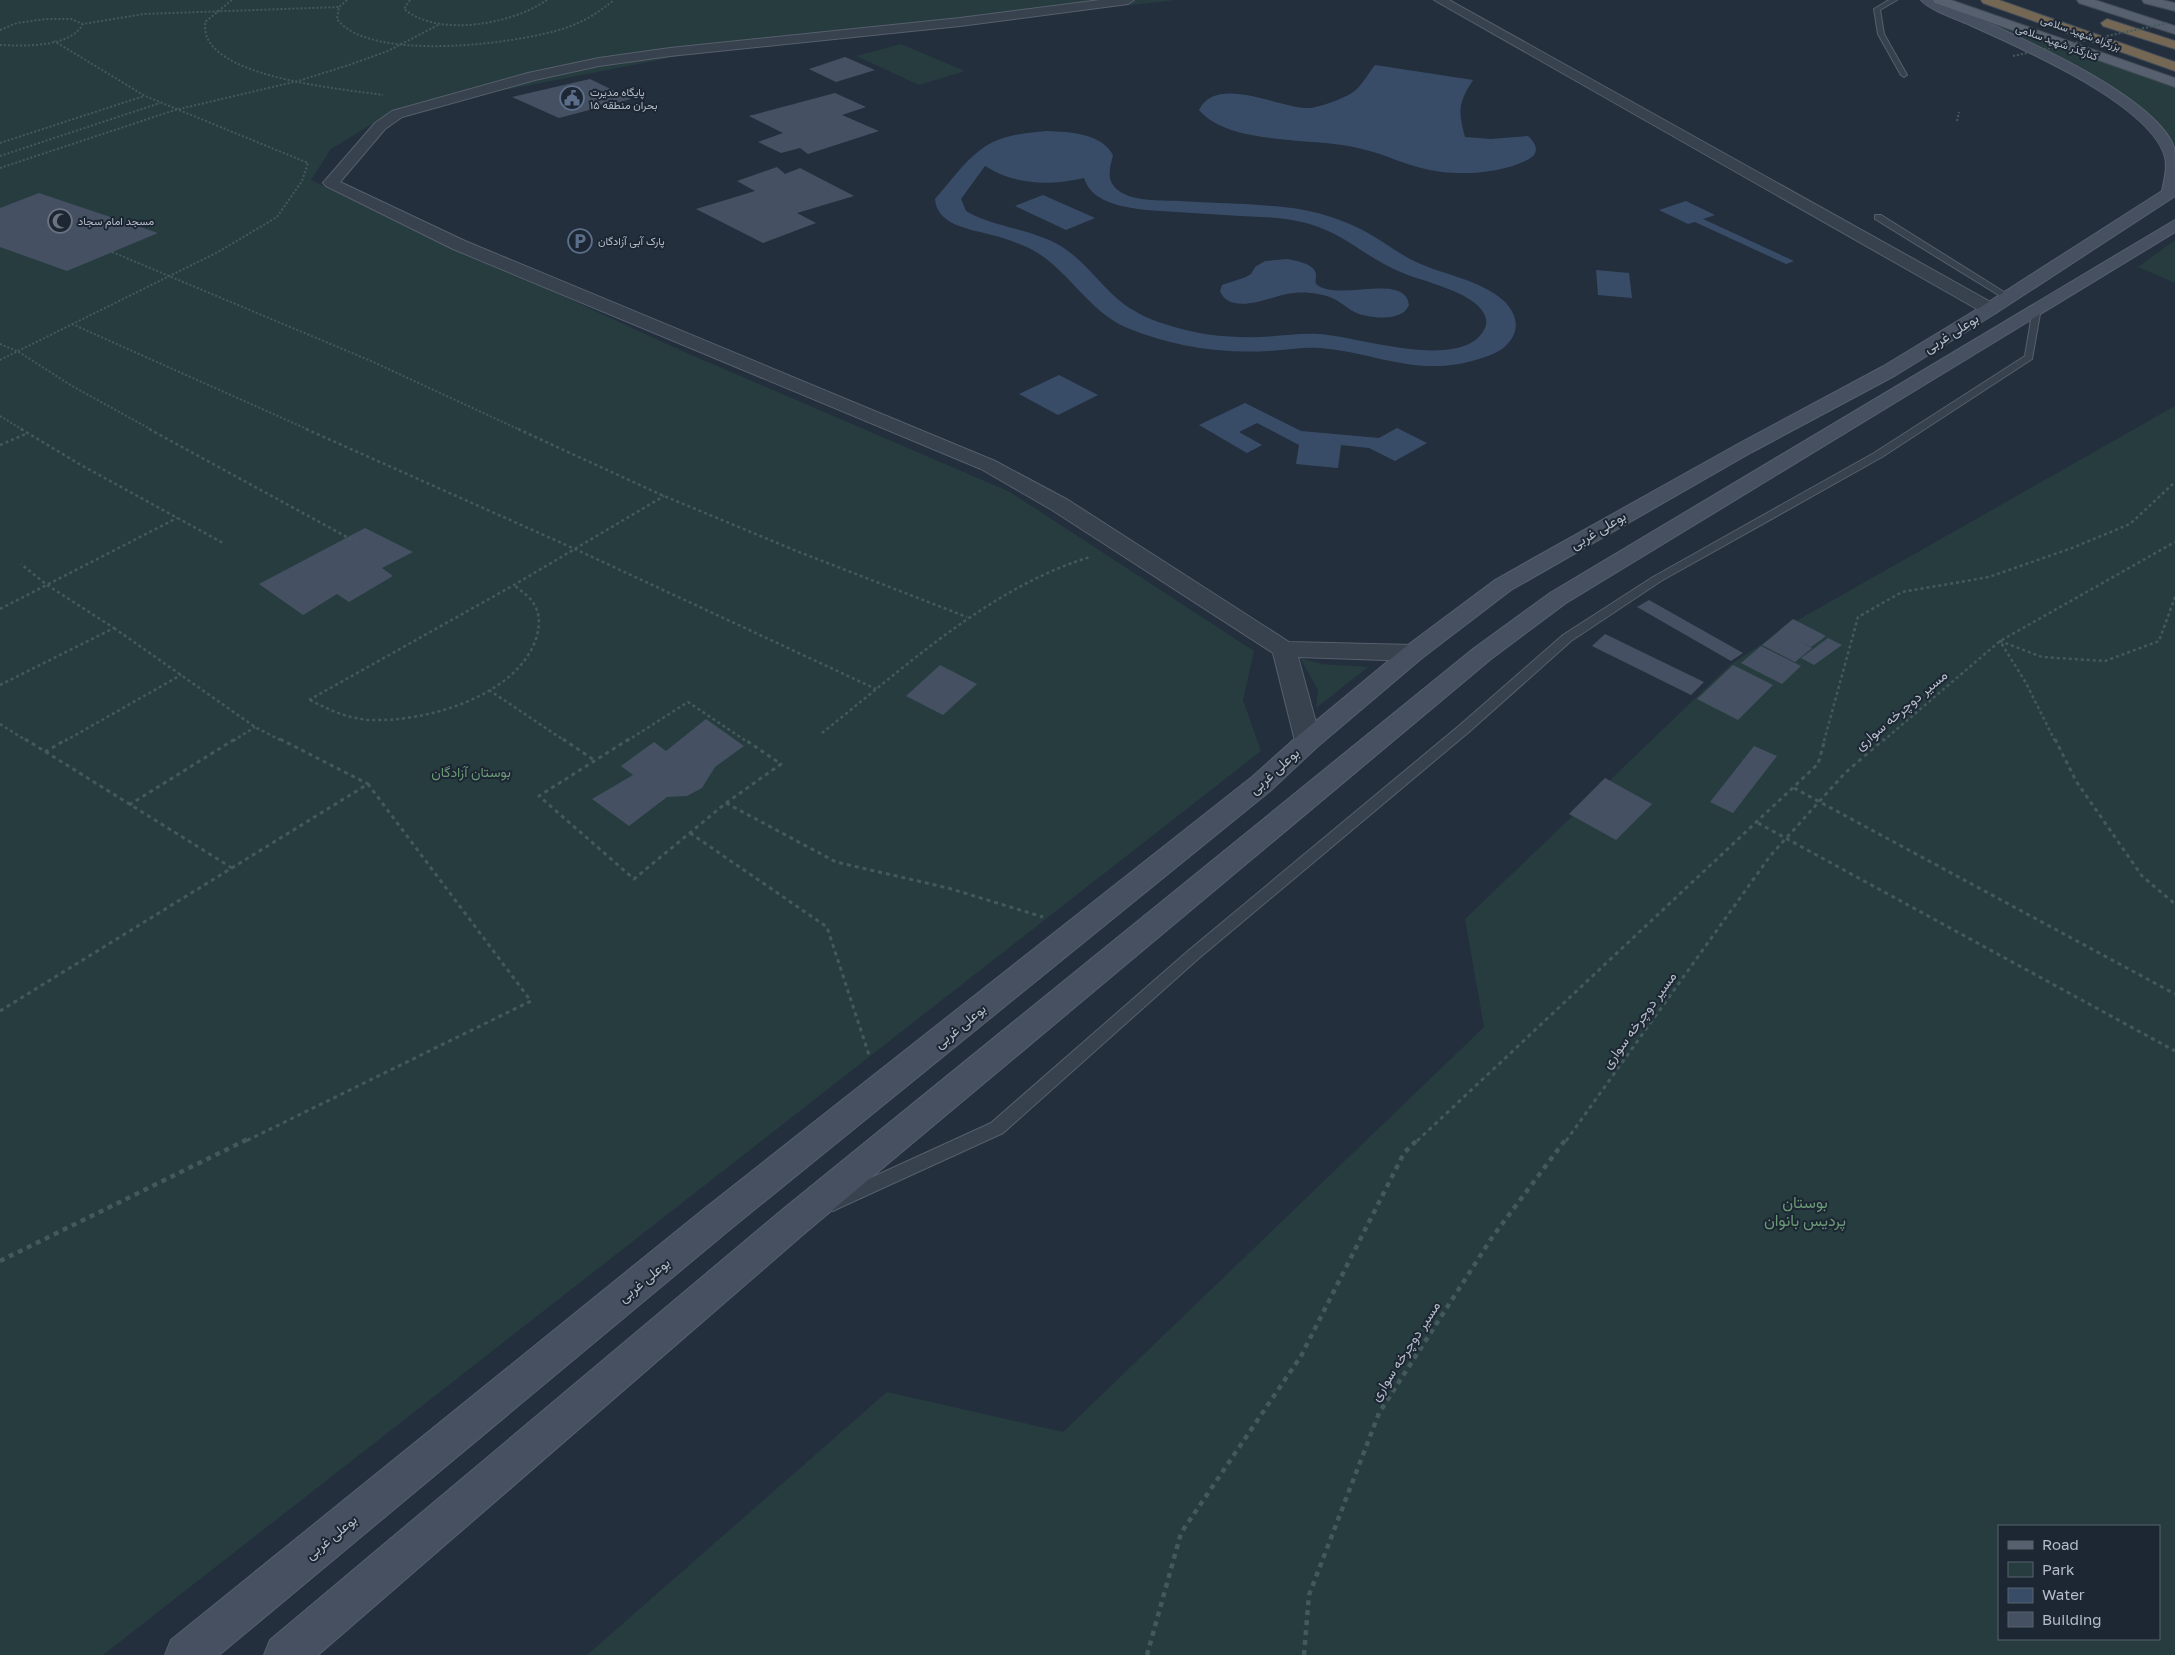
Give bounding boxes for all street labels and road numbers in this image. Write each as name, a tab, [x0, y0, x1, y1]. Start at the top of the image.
street label: بزرگراه شهید سلامی	[2039, 12, 2123, 54]
street label: کنارگذر شهید سلامی	[2014, 21, 2100, 63]
street label: بوعلی غربی	[1920, 309, 1982, 357]
street label: بوعلی غربی	[1567, 507, 1629, 553]
street label: مسیر دوچرخه سواری	[1851, 666, 1952, 755]
street label: بوعلی غربی	[1245, 744, 1303, 798]
street label: مسیر دوچرخه سواری	[1598, 968, 1681, 1073]
street label: بوعلی غربی	[930, 1000, 990, 1052]
street label: بوعلی غربی	[614, 1254, 674, 1306]
street label: مسیر دوچرخه سواری	[1366, 1298, 1445, 1405]
street label: بوعلی غربی	[301, 1511, 361, 1563]

